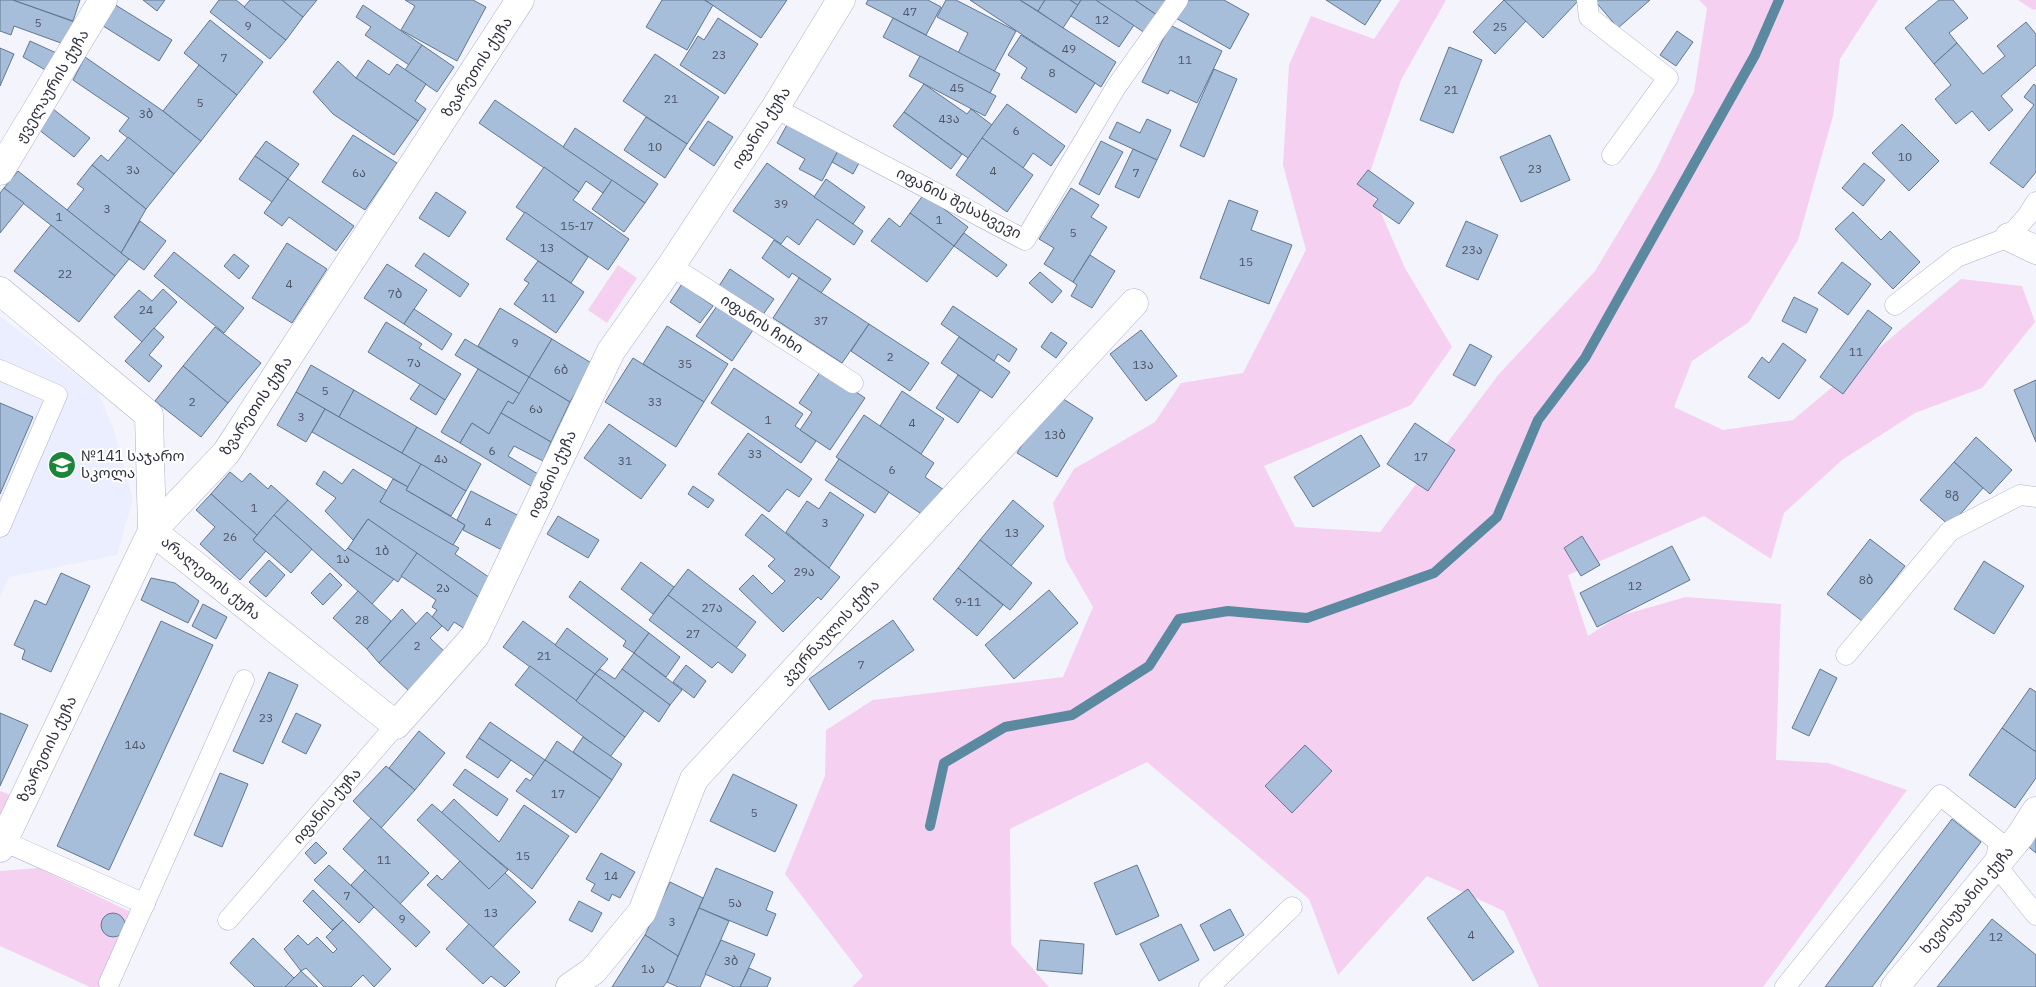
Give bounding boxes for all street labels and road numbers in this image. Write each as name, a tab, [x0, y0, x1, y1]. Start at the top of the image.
street label: ზვარეთის ქუჩა	[437, 13, 516, 121]
street label: ჟველაურის ქუჩა	[10, 26, 93, 146]
street label: იფანის ქუჩა	[727, 83, 794, 173]
street label: იფანის შესახვევი	[893, 163, 1025, 242]
street label: იფანის ჩიხი	[717, 290, 807, 357]
street label: ზვარეთის ქუჩა	[215, 352, 296, 459]
street label: იფანის ქუჩა	[523, 427, 580, 521]
street label: არალეთის ქუჩა	[158, 532, 265, 624]
street label: კვერნაულის ქუჩა	[776, 575, 883, 688]
street label: ზვარეთის ქუჩა	[13, 693, 81, 805]
street label: იფანის ქუჩა	[288, 764, 365, 848]
street label: ხევისუბანის ქუჩა	[1916, 842, 2017, 958]

